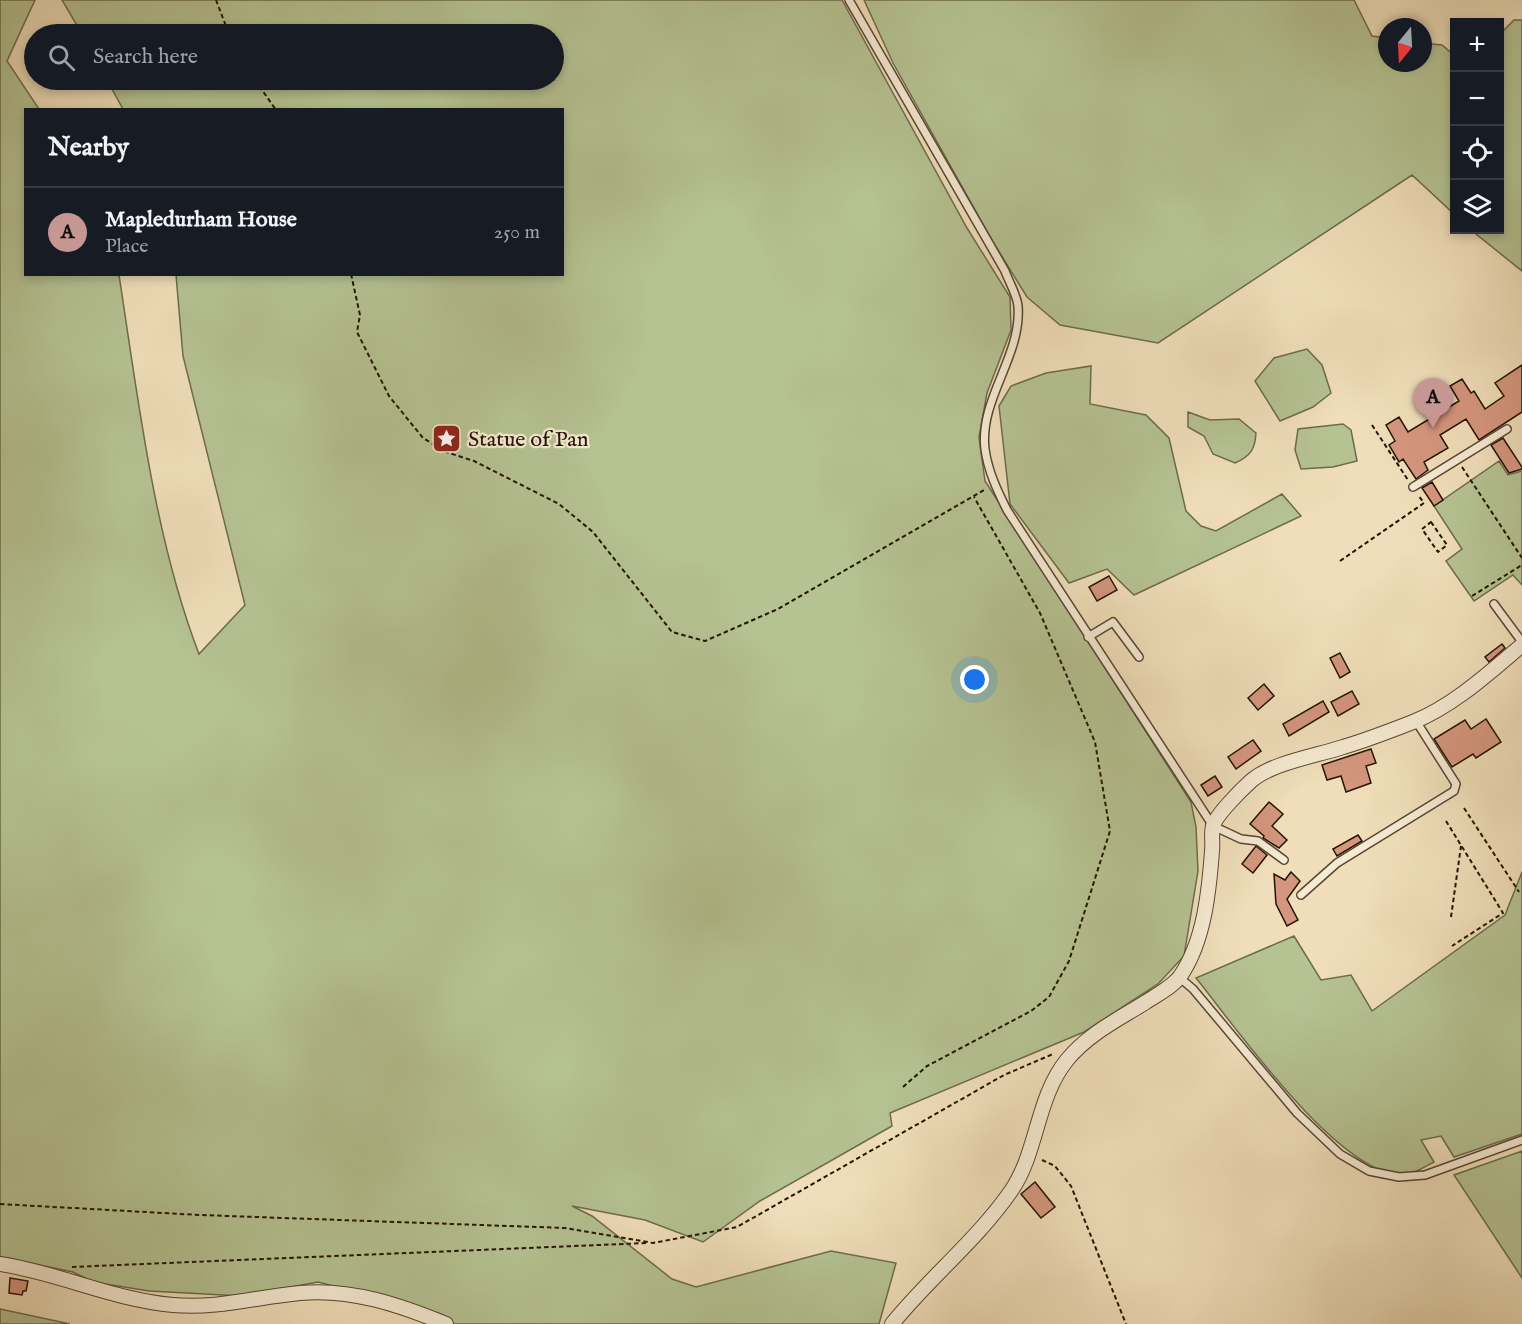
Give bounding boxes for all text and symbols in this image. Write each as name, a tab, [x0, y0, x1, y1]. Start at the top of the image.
north arrow	[1378, 18, 1432, 72]
map controls	[1450, 18, 1504, 234]
button: +	[1450, 18, 1504, 72]
search box	[24, 24, 564, 90]
icon: search	[45, 41, 78, 74]
text: Search here	[93, 43, 198, 71]
button: −	[1450, 72, 1504, 126]
button: locate	[1450, 126, 1504, 180]
text: Nearby	[48, 131, 129, 164]
button: layers	[1450, 180, 1504, 234]
text: Mapledurham House	[105, 206, 297, 234]
text: A	[61, 220, 74, 245]
text: 250 m	[494, 220, 540, 245]
text: Place	[105, 234, 148, 259]
pin: A	[1414, 378, 1452, 428]
place icon: Statue of Pan	[431, 422, 463, 454]
place label: Statue of Pan	[468, 426, 589, 454]
your location	[960, 665, 989, 694]

